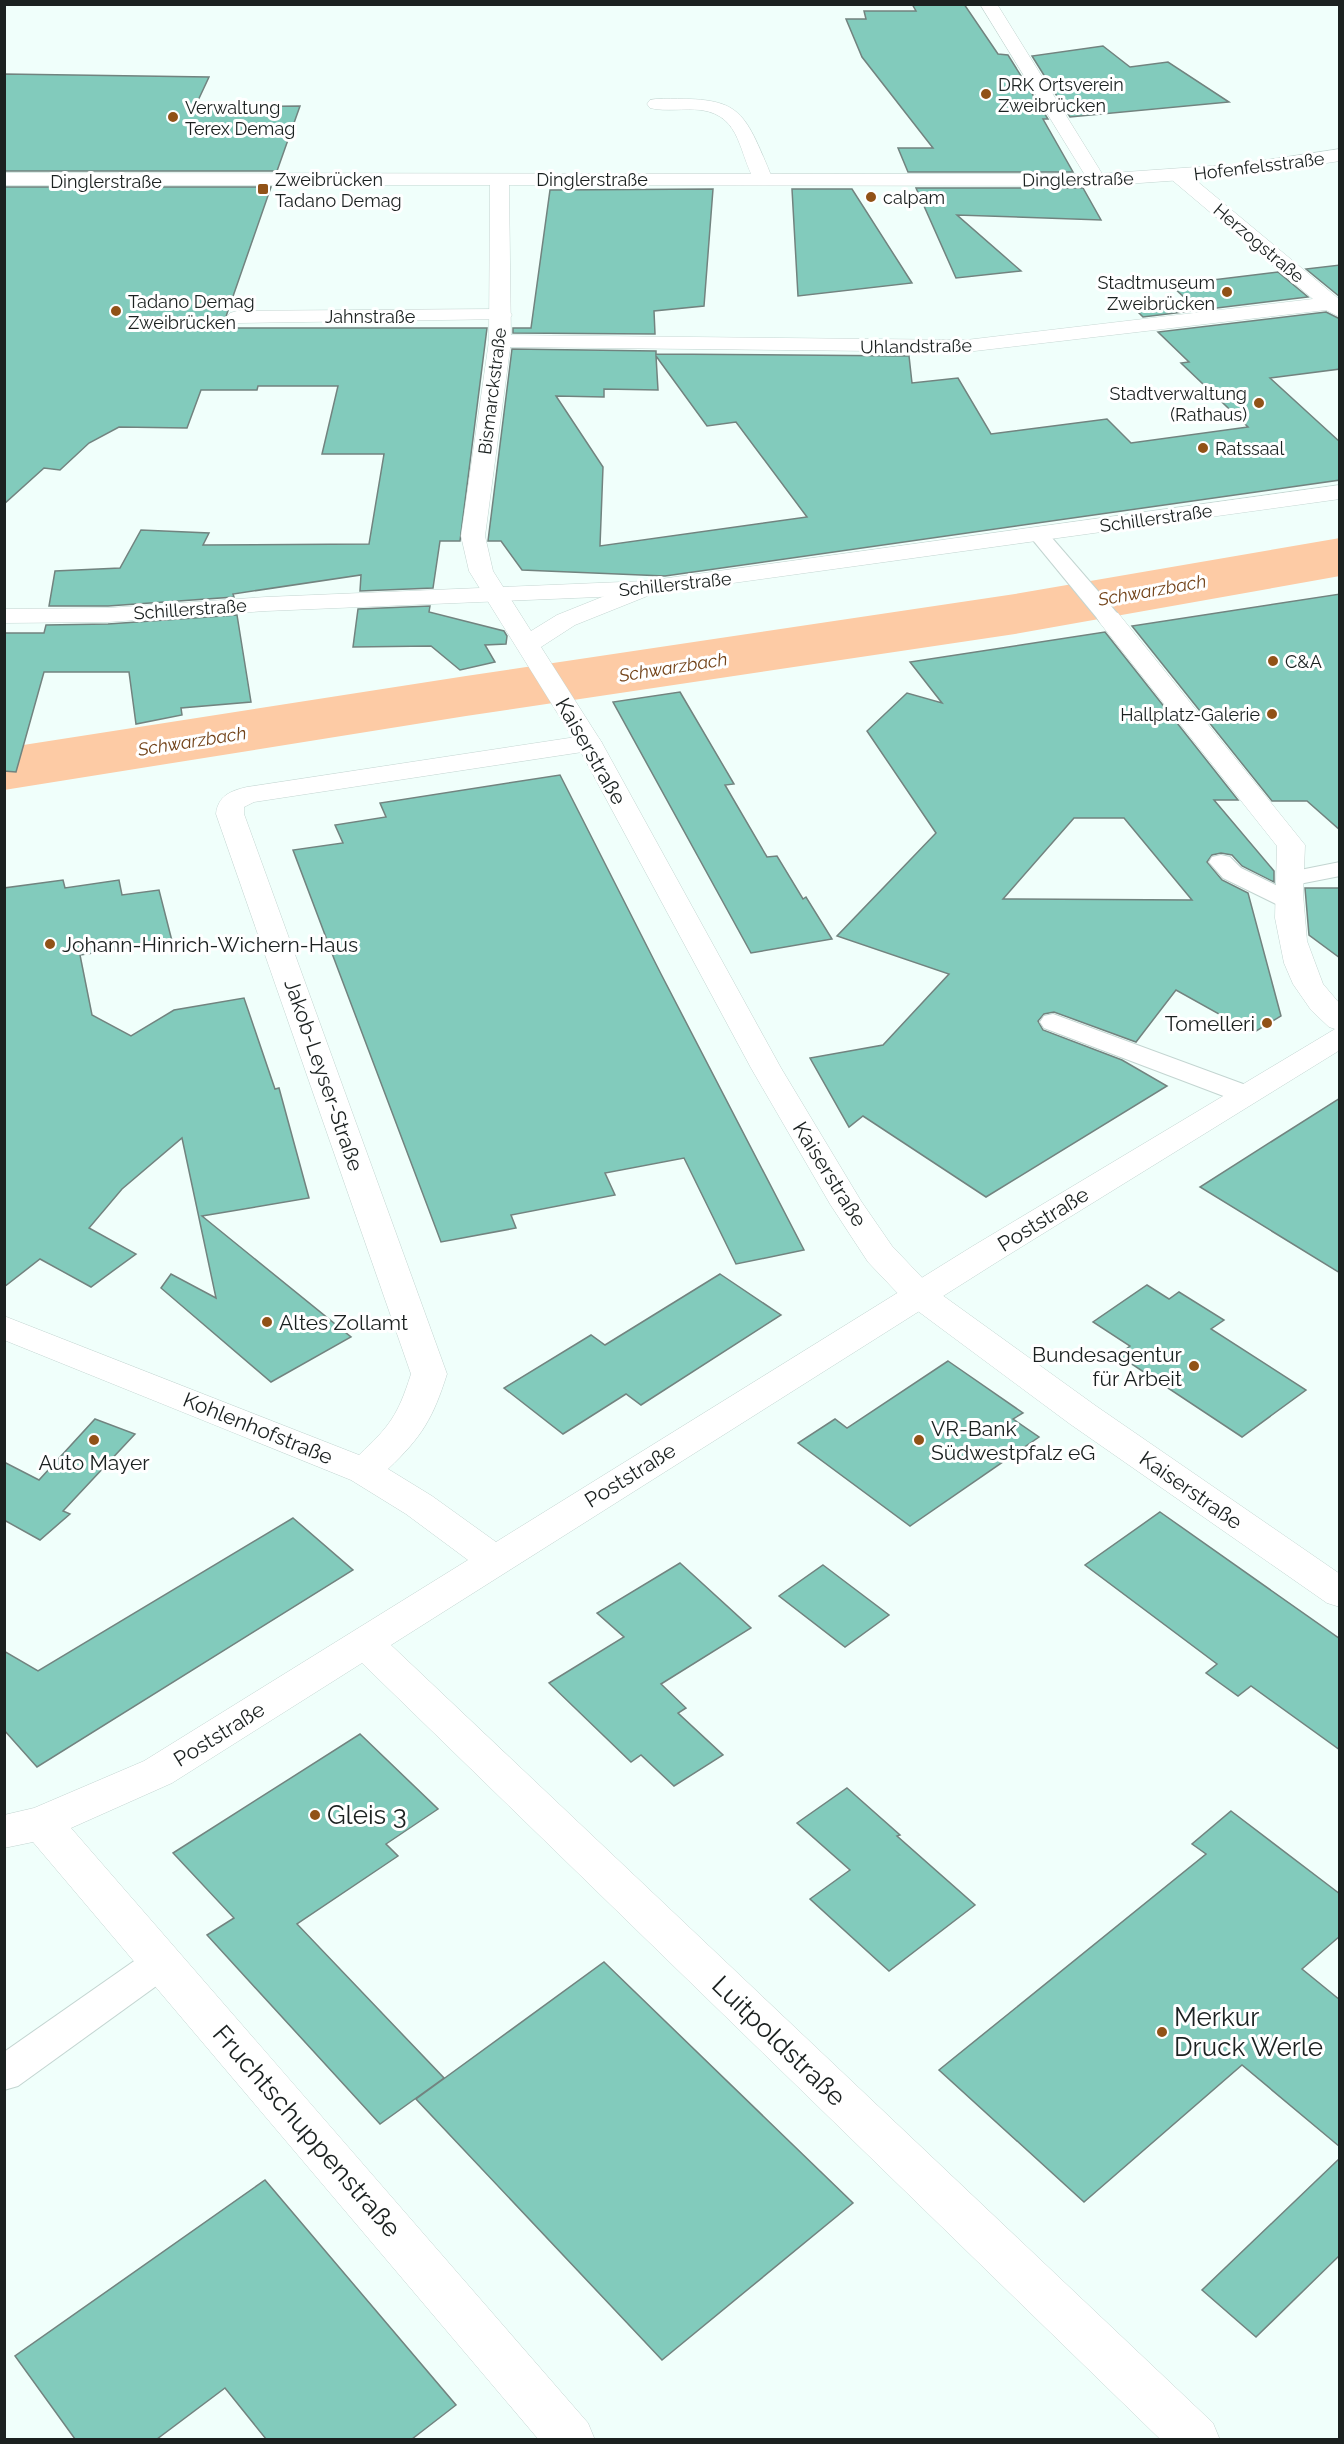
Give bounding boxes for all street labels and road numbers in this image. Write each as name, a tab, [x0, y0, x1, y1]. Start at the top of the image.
street label: Hofenfelsstraße	[1192, 148, 1326, 184]
street label: Dinglerstraße	[1022, 168, 1134, 190]
street label: Dinglerstraße	[536, 169, 648, 190]
street label: Dinglerstraße	[50, 171, 162, 192]
street label: Herzogstraße	[1209, 199, 1309, 287]
street label: Jahnstraße	[325, 306, 416, 327]
street label: Bismarckstraße	[474, 326, 510, 456]
street label: Uhlandstraße	[860, 335, 972, 357]
street label: Schillerstraße	[1098, 500, 1214, 536]
street label: Schillerstraße	[618, 568, 733, 600]
street label: Schillerstraße	[133, 595, 248, 623]
street label: Kaiserstraße	[550, 693, 632, 809]
street label: Jakob-Leyser-Straße	[279, 976, 369, 1174]
street label: Kaiserstraße	[788, 1117, 872, 1231]
street label: Poststraße	[993, 1181, 1093, 1257]
street label: Kohlenhofstraße	[180, 1387, 336, 1469]
street label: Poststraße	[580, 1437, 680, 1513]
street label: Kaiserstraße	[1135, 1446, 1247, 1534]
street label: Poststraße	[169, 1696, 269, 1772]
street label: Luitpoldstraße	[706, 1970, 852, 2112]
street label: Fruchtschuppenstraße	[207, 2019, 407, 2243]

